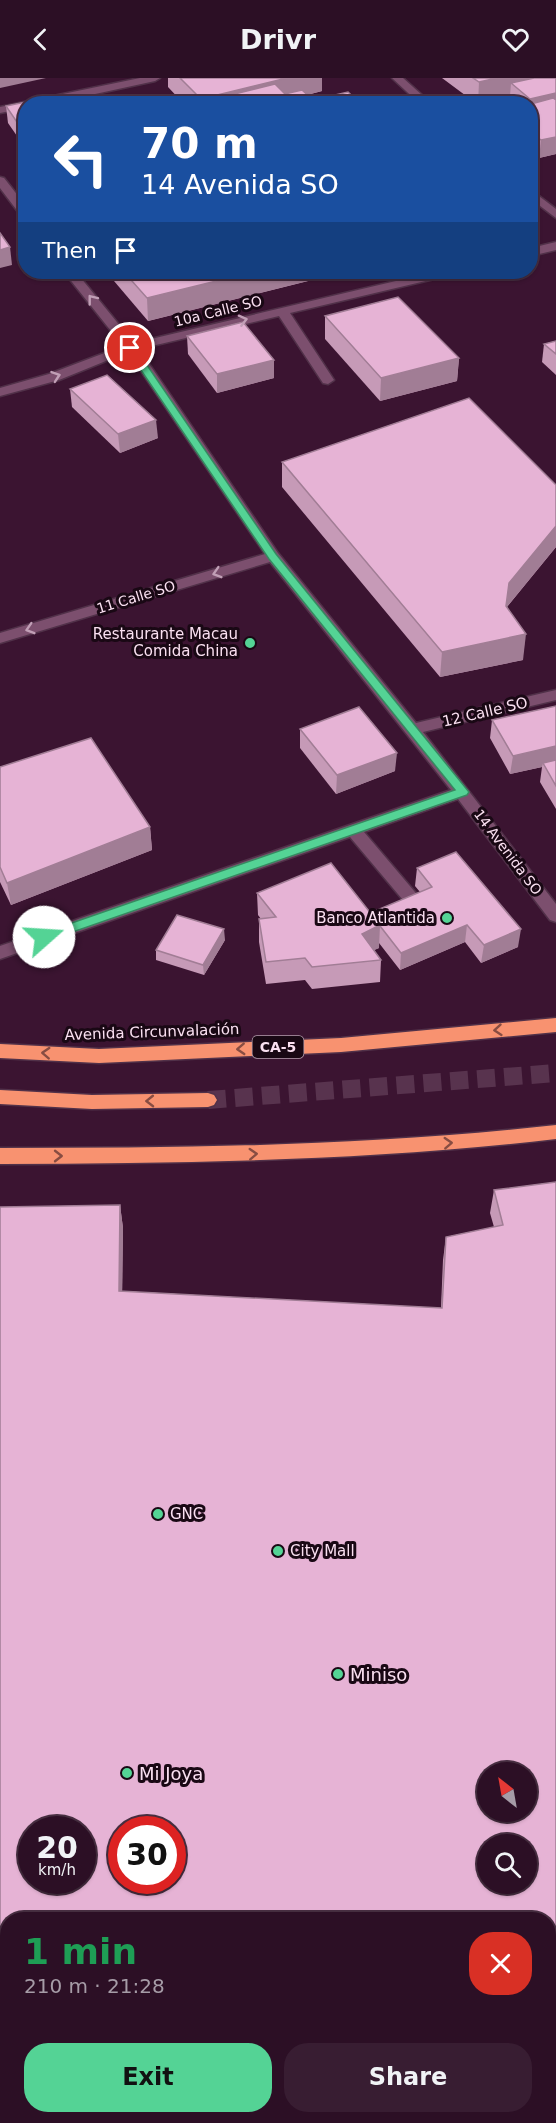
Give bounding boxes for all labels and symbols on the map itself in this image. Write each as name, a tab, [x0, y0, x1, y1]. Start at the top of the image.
street label: 10a Calle SO	[172, 292, 264, 330]
one-way arrow	[89, 295, 100, 306]
one-way arrow	[237, 315, 247, 328]
pin	[104, 322, 155, 373]
one-way arrow	[50, 370, 61, 383]
one-way arrow	[212, 566, 223, 578]
street label: 11 Calle SO	[95, 577, 177, 617]
one-way arrow	[25, 622, 36, 634]
place label: Restaurante Macau Comida China	[93, 625, 238, 660]
marker: Restaurante Macau Comida China	[243, 636, 257, 650]
street label: 12 Calle SO	[440, 693, 530, 731]
street label: 14 Avenida SO	[471, 806, 545, 898]
position arrow	[12, 905, 76, 969]
place label: Banco Atlantida	[316, 909, 435, 927]
marker: Banco Atlantida	[440, 911, 454, 925]
street label: Avenida Circunvalación	[64, 1020, 240, 1044]
one-way arrow	[493, 1023, 502, 1036]
road number: CA-5	[252, 1036, 304, 1058]
one-way arrow	[236, 1042, 245, 1055]
one-way arrow	[41, 1047, 50, 1060]
one-way arrow	[145, 1095, 154, 1107]
one-way arrow	[444, 1136, 453, 1149]
one-way arrow	[249, 1148, 258, 1161]
one-way arrow	[54, 1150, 63, 1162]
place label: GNC	[170, 1505, 203, 1523]
marker: GNC	[151, 1507, 165, 1521]
place label: City Mall	[290, 1542, 355, 1560]
marker: City Mall	[271, 1544, 285, 1558]
place label: Miniso	[350, 1664, 407, 1685]
marker: Miniso	[331, 1667, 345, 1681]
north arrow	[477, 1762, 537, 1822]
place label: Mi Joya	[139, 1763, 203, 1784]
marker: Mi Joya	[120, 1766, 134, 1780]
speed limit sign: 30	[108, 1816, 186, 1894]

